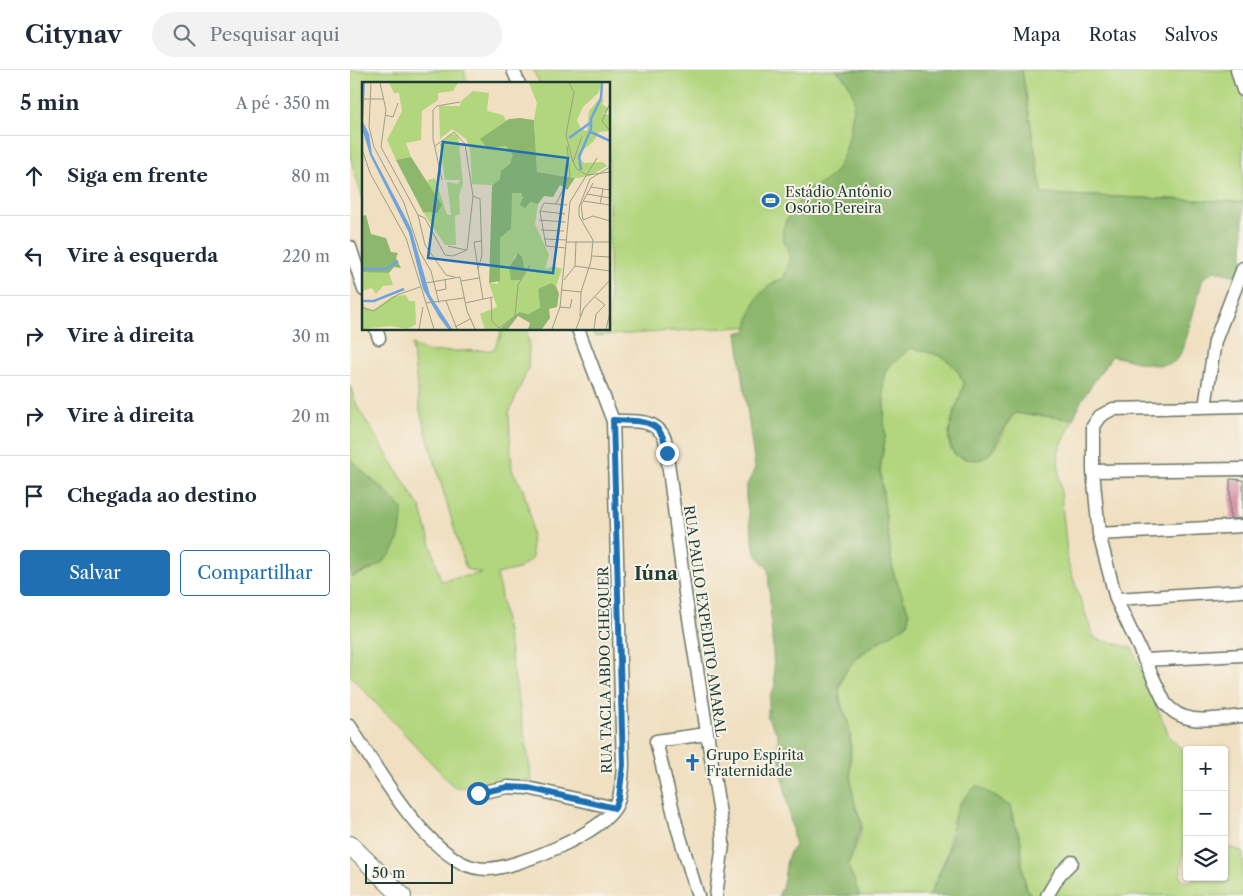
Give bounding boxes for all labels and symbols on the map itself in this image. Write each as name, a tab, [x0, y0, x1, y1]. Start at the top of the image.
inset map	[362, 82, 610, 330]
place label: Estádio Antônio Osório Pereira	[785, 183, 892, 217]
sports icon: Estádio Antônio Osório Pereira	[761, 190, 781, 210]
route end	[656, 442, 679, 465]
street label: RUA PAULO EXPEDITO AMARAL	[680, 504, 730, 738]
district label: Iúna	[634, 562, 679, 585]
street label: RUA TACLA ABDO CHEQUER	[594, 565, 616, 774]
place label: Grupo Espírita Fraternidade	[706, 746, 804, 780]
church icon: Grupo Espírita Fraternidade	[682, 753, 702, 773]
route start	[467, 782, 490, 805]
scale bar	[365, 861, 452, 884]

